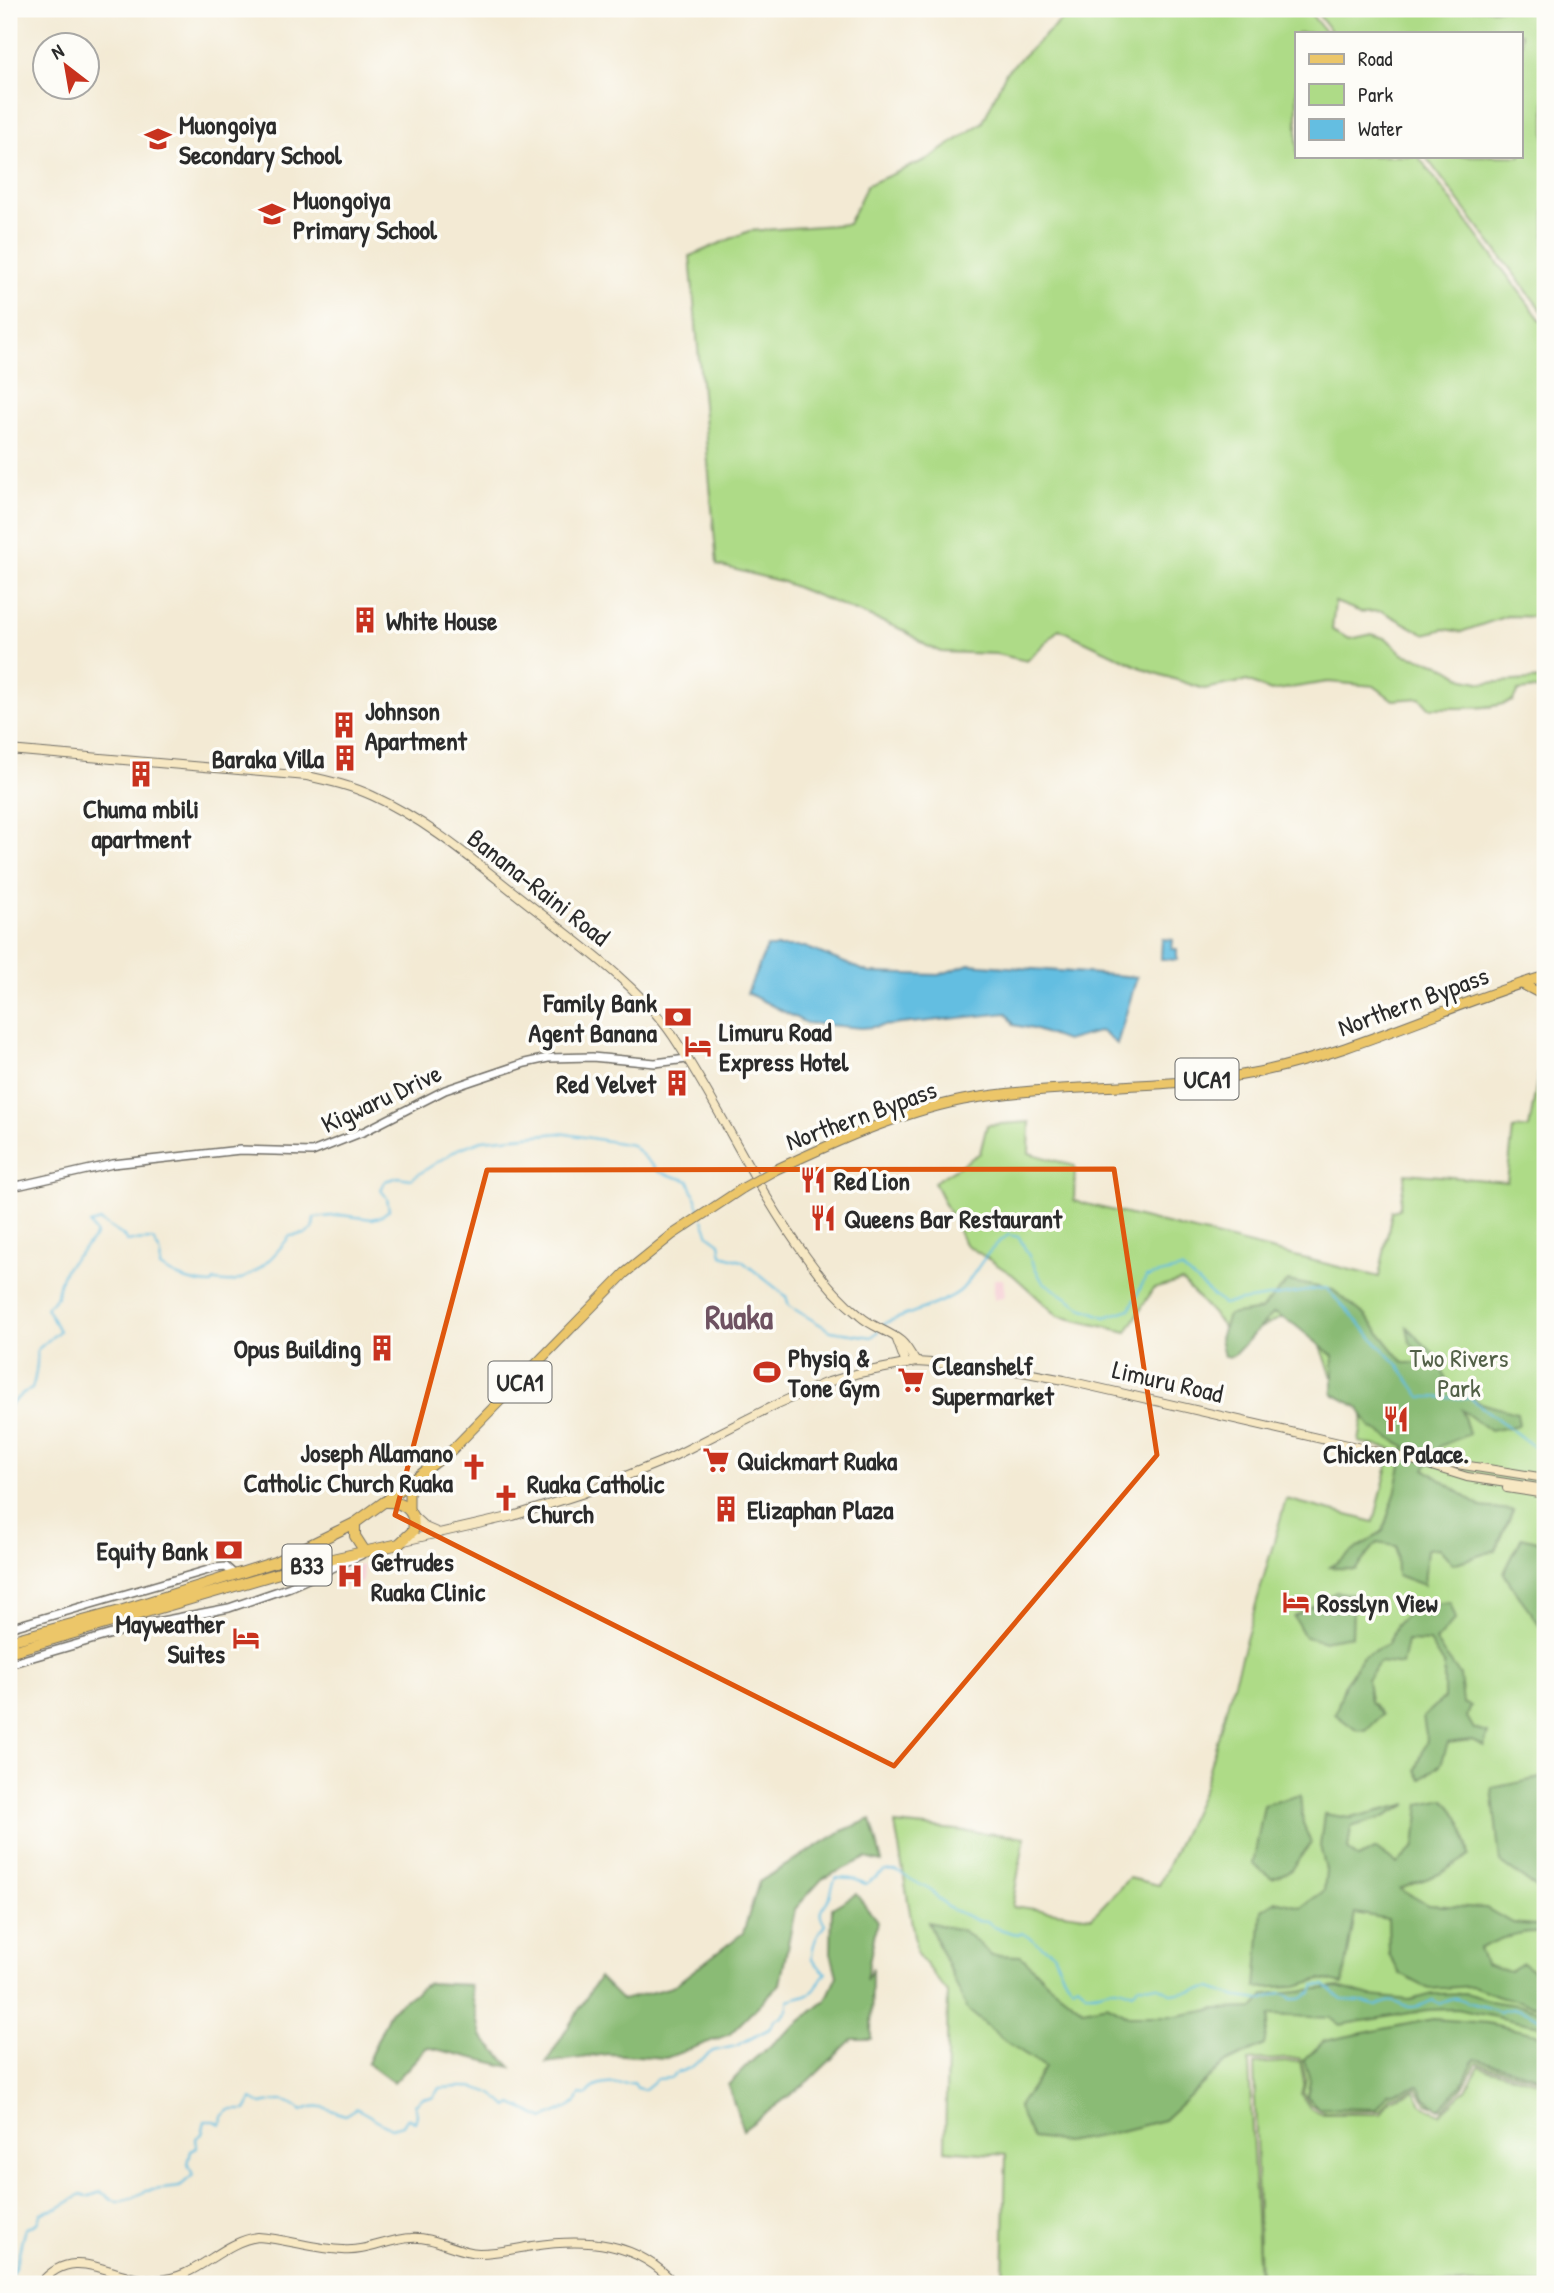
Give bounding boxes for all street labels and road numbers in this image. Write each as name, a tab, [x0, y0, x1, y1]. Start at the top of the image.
street label: Banana-Raini Road	[461, 820, 617, 954]
street label: Northern Bypass	[1333, 958, 1493, 1044]
street label: Kigwaru Drive	[315, 1055, 447, 1141]
road number: UCA1	[1176, 1058, 1238, 1100]
street label: Northern Bypass	[781, 1072, 941, 1158]
street label: Limuru Road	[1109, 1351, 1227, 1411]
road number: UCA1	[489, 1362, 552, 1402]
road number: B33	[282, 1545, 332, 1586]

